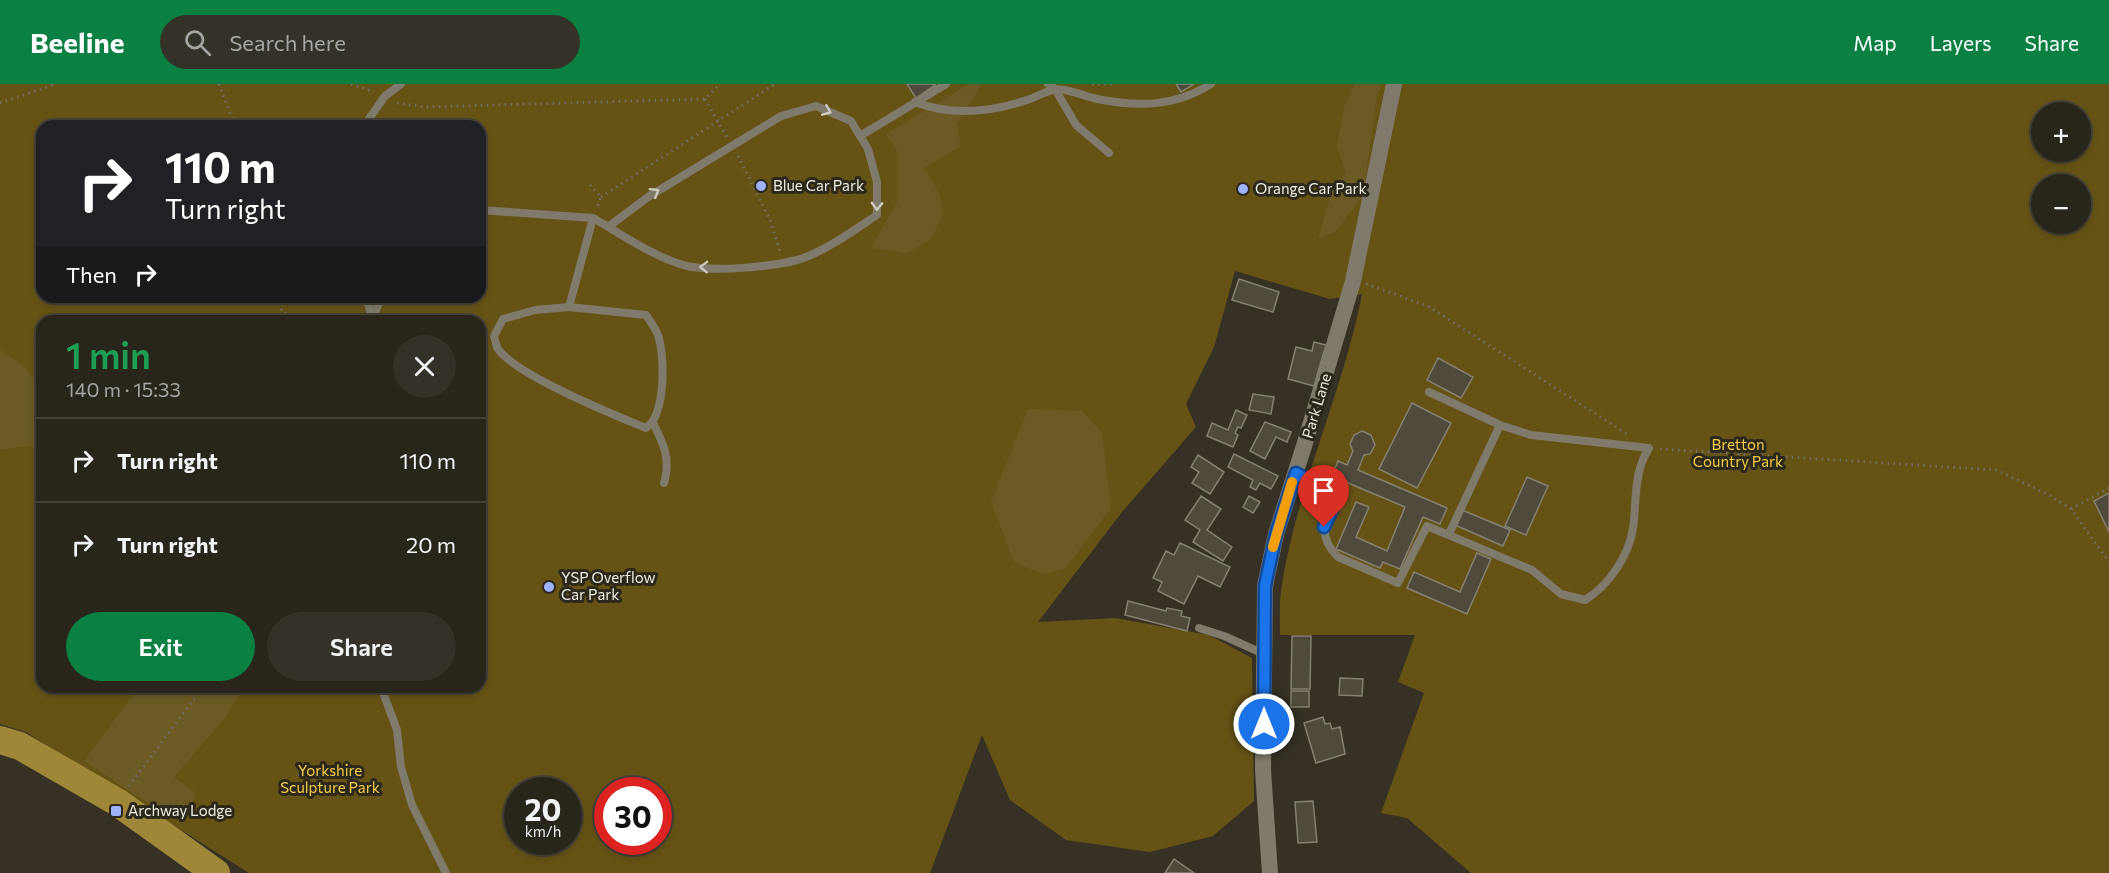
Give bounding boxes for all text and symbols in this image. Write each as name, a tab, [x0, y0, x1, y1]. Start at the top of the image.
search box	[160, 15, 580, 69]
text: Beeline	[30, 25, 124, 59]
icon: search	[181, 26, 214, 59]
text: Search here	[229, 29, 346, 56]
text: Map	[1853, 30, 1897, 55]
text: Layers	[1930, 30, 1992, 55]
text: Share	[2025, 30, 2079, 55]
map controls	[2031, 102, 2091, 234]
button: +	[2031, 102, 2091, 162]
one-way arrow	[820, 104, 831, 116]
text: 110 m	[165, 140, 276, 192]
icon: right	[66, 144, 144, 222]
button: −	[2031, 174, 2091, 234]
place label: Blue Car Park	[773, 176, 864, 194]
marker: Blue Car Park	[754, 179, 768, 193]
place label: Orange Car Park	[1255, 179, 1367, 197]
marker: Orange Car Park	[1236, 182, 1250, 196]
one-way arrow	[649, 188, 659, 200]
text: Turn right	[165, 192, 285, 225]
one-way arrow	[870, 201, 883, 210]
icon: right	[129, 258, 162, 291]
one-way arrow	[699, 260, 708, 273]
text: Then	[66, 261, 117, 288]
text: 1 min	[66, 332, 151, 376]
button: close	[393, 335, 456, 398]
street label: Park Lane	[1298, 371, 1334, 440]
text: 140 m · 15:33	[66, 377, 181, 401]
park label: Bretton Country Park	[1693, 435, 1783, 470]
icon: right	[66, 444, 99, 477]
text: Turn right	[117, 447, 218, 474]
text: 110 m	[399, 447, 456, 474]
pin	[1298, 465, 1349, 527]
icon: arrive	[1307, 474, 1340, 507]
icon: right	[66, 528, 99, 561]
text: Turn right	[117, 531, 218, 558]
text: 20 m	[406, 531, 456, 558]
place label: YSP Overflow Car Park	[561, 568, 656, 603]
marker: YSP Overflow Car Park	[542, 580, 556, 594]
button: Exit	[66, 612, 255, 681]
button: Share	[267, 612, 456, 681]
position arrow	[1232, 692, 1296, 756]
park label: Yorkshire Sculpture Park	[280, 761, 380, 796]
speed limit sign: 30	[594, 777, 672, 855]
text: 20	[525, 790, 561, 827]
place label: Archway Lodge	[128, 801, 232, 819]
marker: Archway Lodge	[109, 804, 123, 818]
text: km/h	[525, 822, 561, 840]

